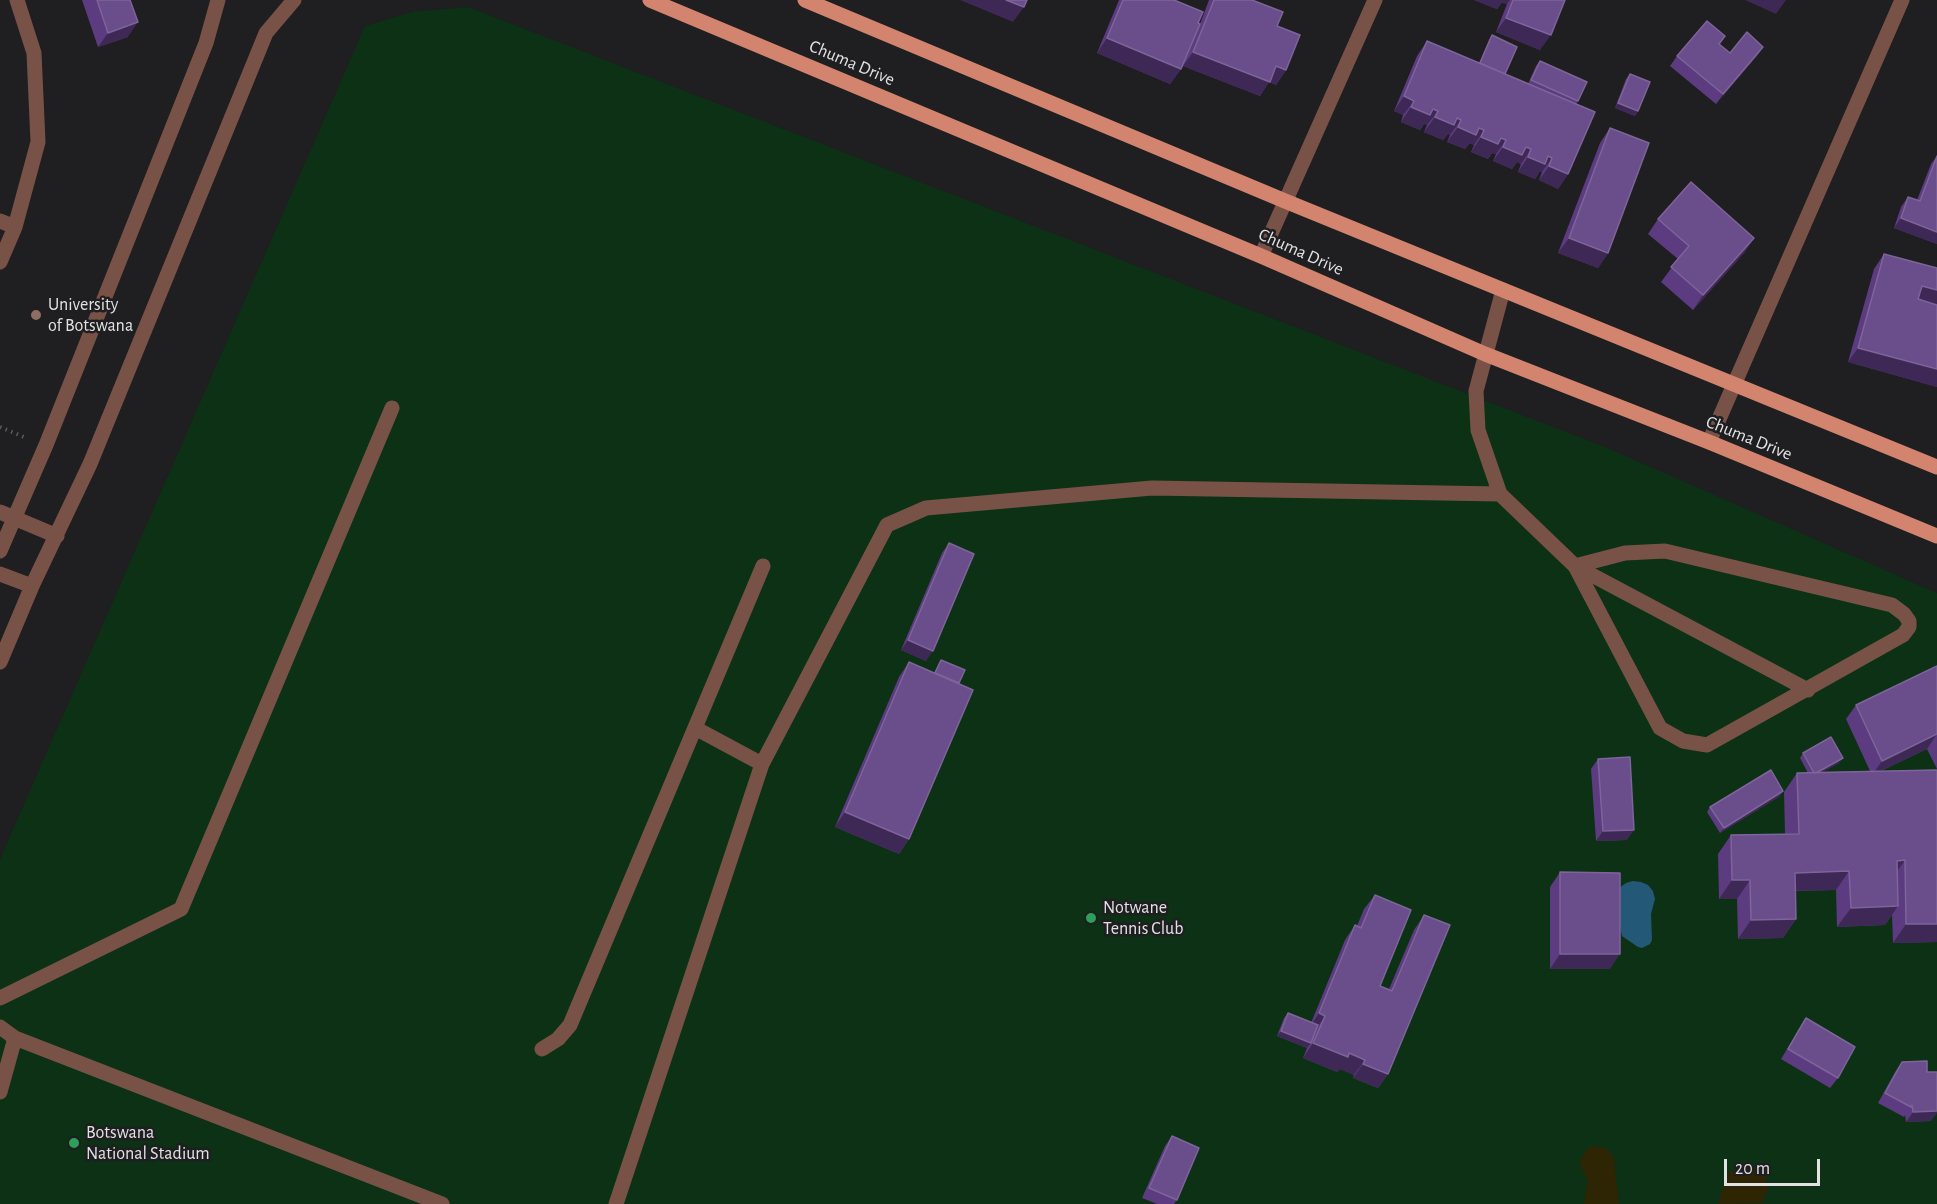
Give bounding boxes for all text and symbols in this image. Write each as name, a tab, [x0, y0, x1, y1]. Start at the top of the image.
street label: Chuma Drive	[806, 35, 898, 91]
street label: Chuma Drive	[1255, 224, 1347, 280]
place label: University of Botswana	[48, 294, 133, 336]
marker: University of Botswana	[29, 308, 43, 322]
street label: Chuma Drive	[1703, 411, 1795, 465]
place label: Notwane Tennis Club	[1103, 897, 1184, 940]
marker: Notwane Tennis Club	[1084, 911, 1098, 925]
place label: Botswana National Stadium	[86, 1122, 210, 1164]
marker: Botswana National Stadium	[67, 1136, 81, 1150]
scale bar	[1727, 1147, 1823, 1185]
text: 20 m	[1735, 1160, 1770, 1178]

